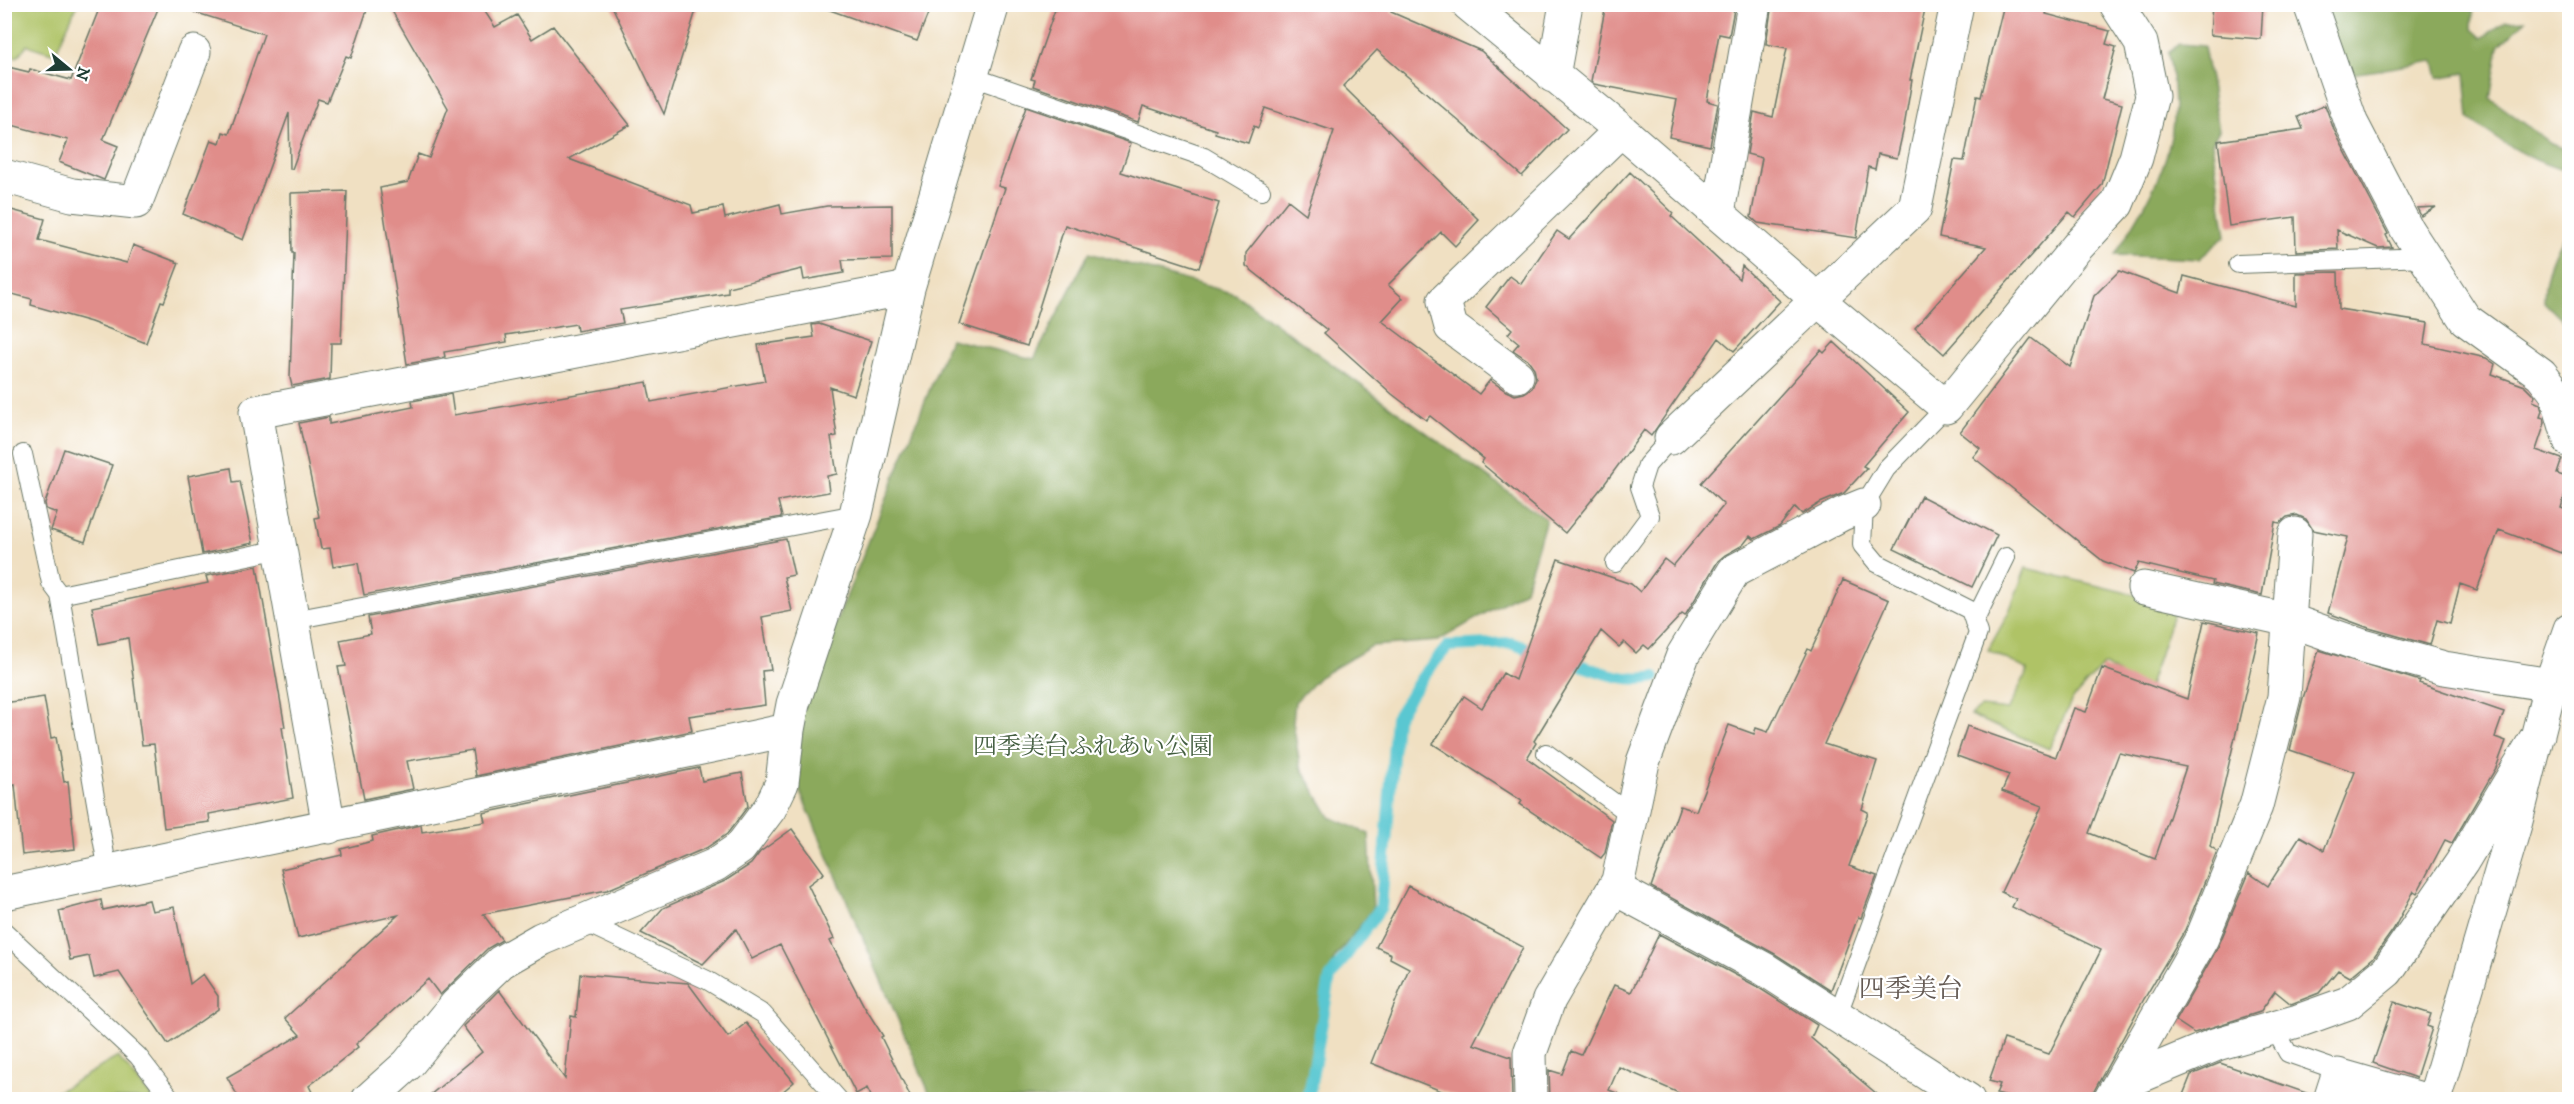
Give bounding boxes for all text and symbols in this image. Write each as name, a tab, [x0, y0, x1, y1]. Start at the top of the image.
north arrow	[39, 39, 99, 99]
text: N	[71, 64, 94, 83]
park label: 四季美台ふれあい公園	[973, 732, 1213, 762]
district label: 四季美台	[1859, 973, 1963, 1006]

